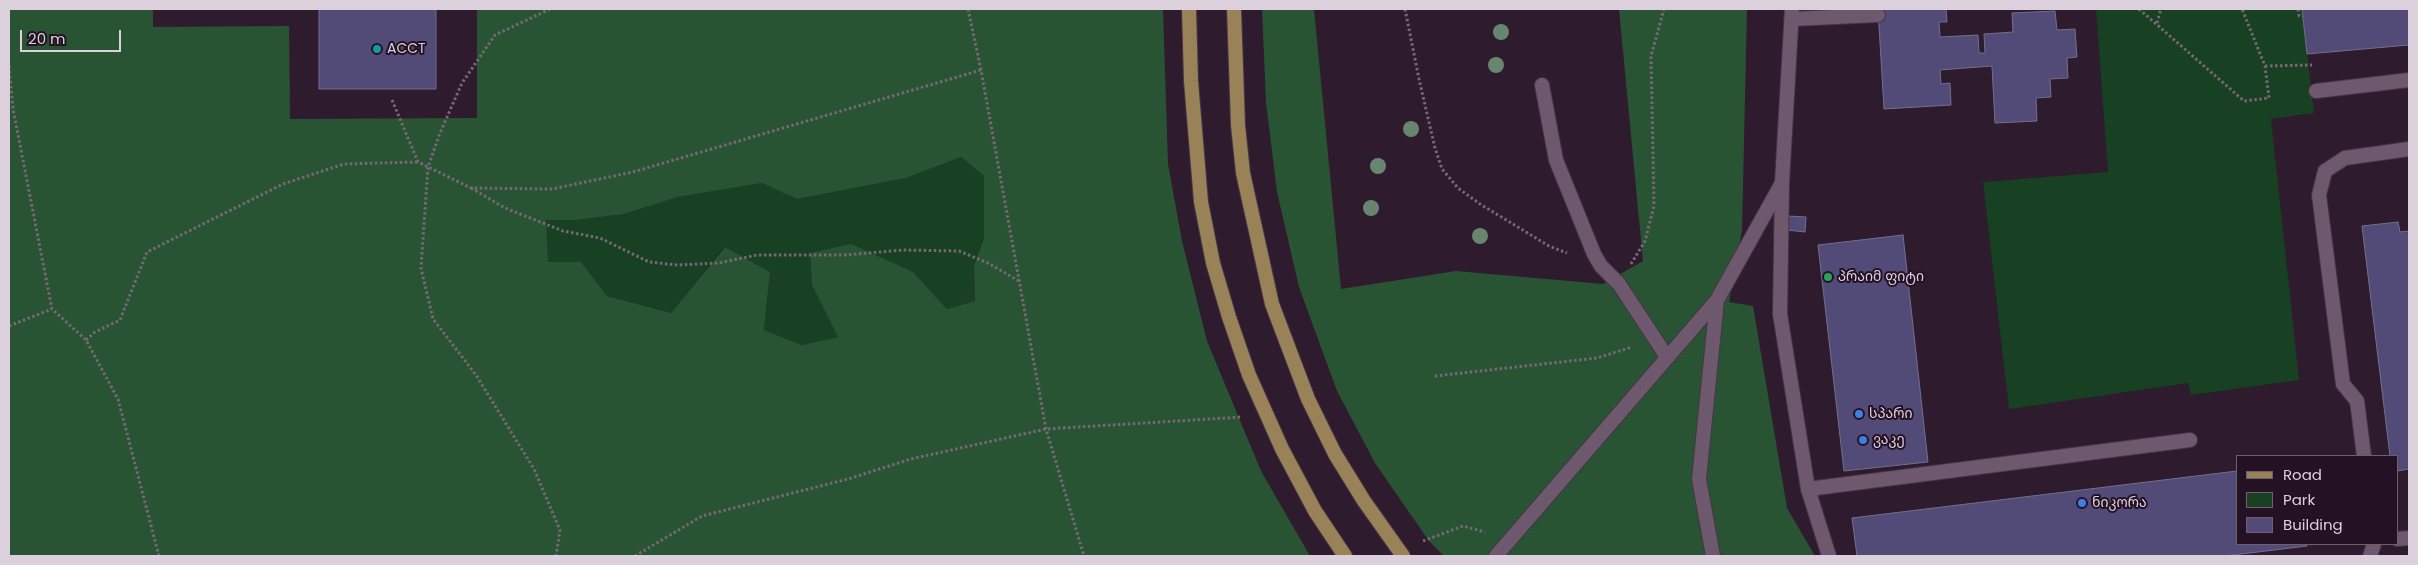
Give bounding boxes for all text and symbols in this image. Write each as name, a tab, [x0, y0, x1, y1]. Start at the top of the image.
scale bar	[22, 20, 124, 52]
text: 20 m	[28, 28, 66, 49]
place label: ACCT	[387, 41, 426, 57]
marker: ACCT	[371, 43, 383, 55]
place label: პრაიმ ფიტი	[1838, 269, 1924, 285]
marker: პრაიმ ფიტი	[1822, 271, 1834, 283]
place label: სპარი	[1869, 406, 1912, 422]
marker: სპარი	[1853, 408, 1865, 420]
place label: ვაკე	[1873, 432, 1905, 448]
marker: ვაკე	[1857, 434, 1869, 446]
legend	[2236, 455, 2398, 545]
text: Road	[2283, 464, 2322, 485]
text: Park	[2283, 489, 2315, 510]
place label: ნიკორა	[2092, 495, 2147, 511]
marker: ნიკორა	[2076, 497, 2088, 509]
text: Building	[2283, 514, 2343, 535]

